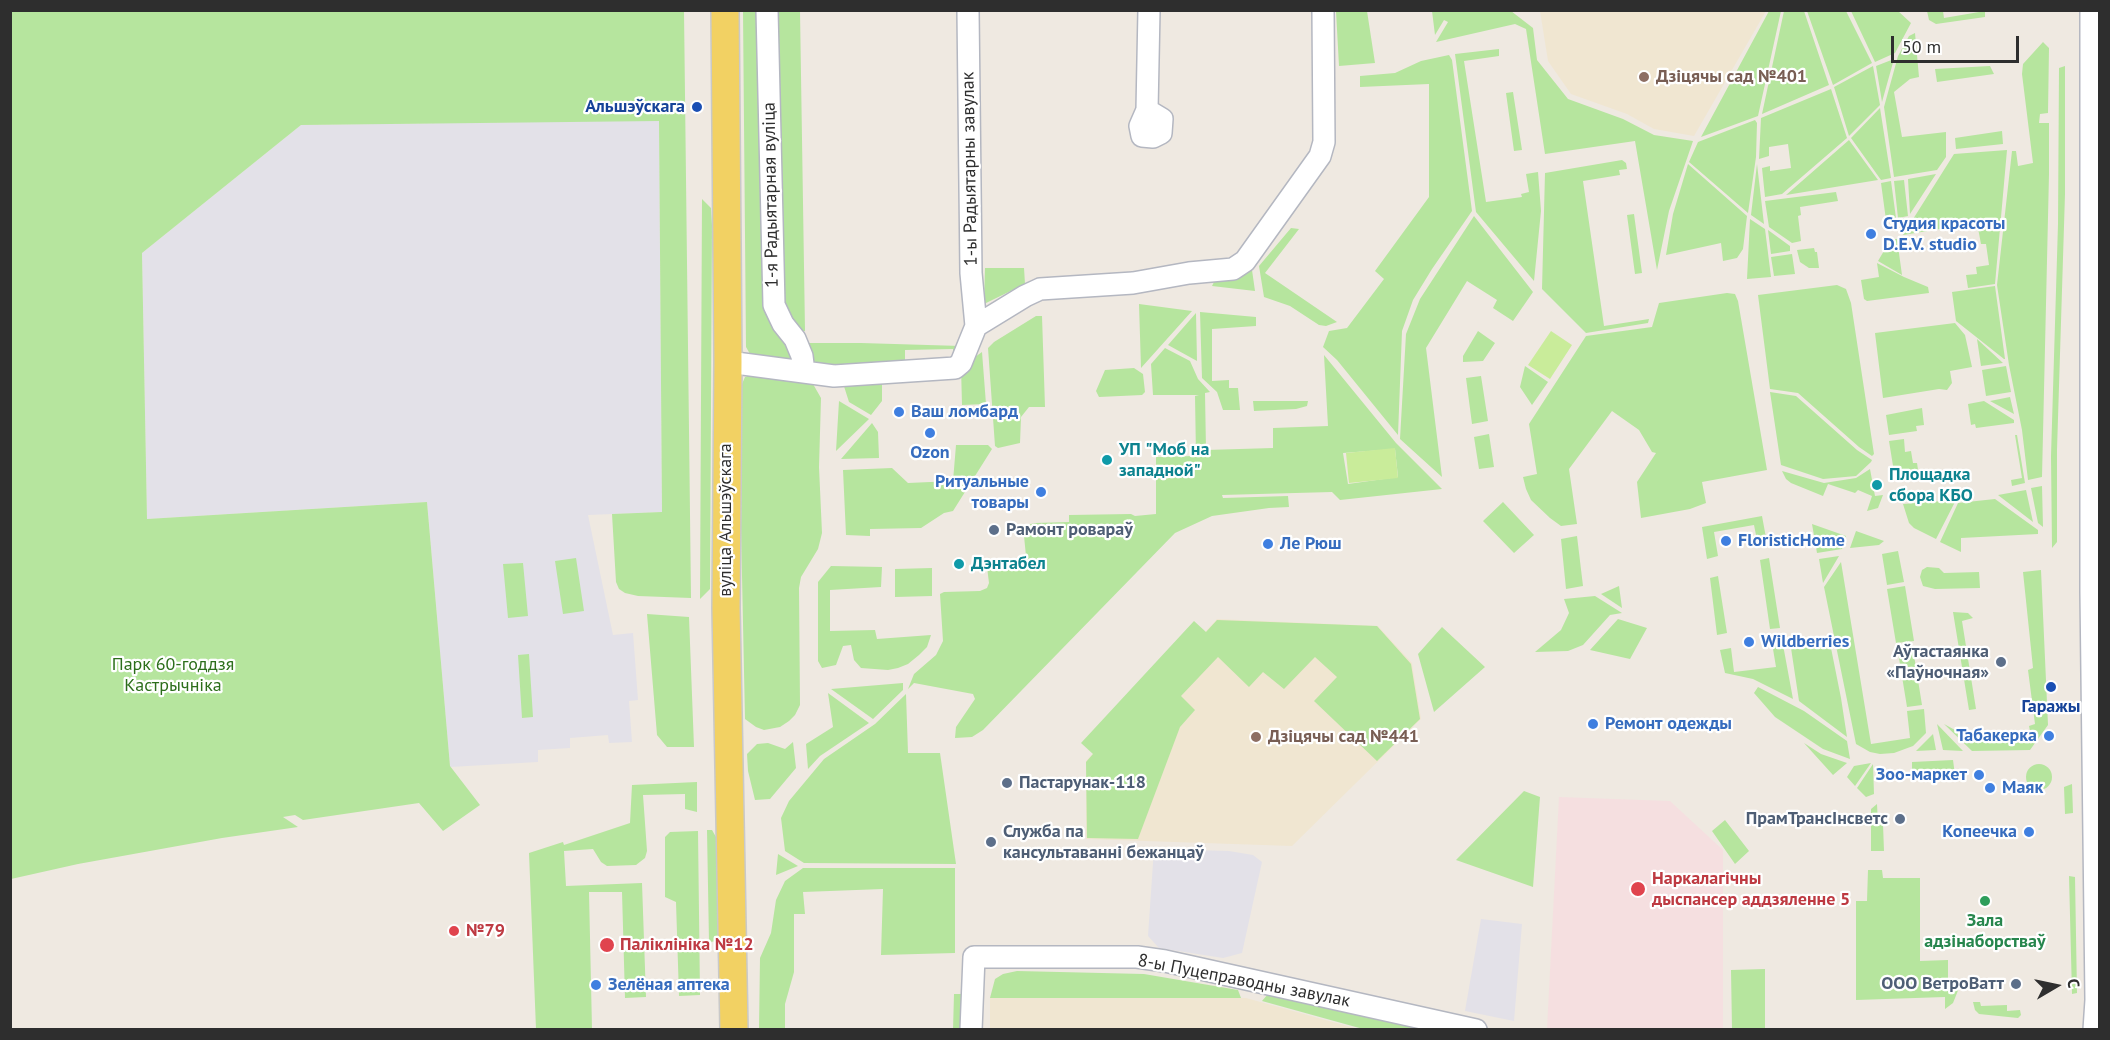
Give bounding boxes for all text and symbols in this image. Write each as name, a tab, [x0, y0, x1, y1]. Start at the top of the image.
scale bar	[1894, 24, 2022, 62]
text: 50 m	[1902, 35, 1941, 58]
place label: Дзіцячы сад №401	[1656, 66, 1807, 88]
marker: Дзіцячы сад №401	[1637, 70, 1651, 84]
street label: 1-ы Радыятарны завулак	[958, 72, 982, 266]
place label: Альшэўскага	[585, 96, 685, 118]
marker: Альшэўскага	[690, 100, 704, 114]
street label: 1-я Радыятарная вуліца	[759, 102, 783, 288]
place label: Студия красоты D.E.V. studio	[1883, 213, 2005, 256]
marker: Студия красоты D.E.V. studio	[1864, 227, 1878, 241]
place label: Ваш ломбард	[911, 401, 1018, 423]
marker: Ваш ломбард	[892, 405, 906, 419]
marker: Ozon	[923, 426, 937, 440]
place label: УП "Моб на западной"	[1119, 439, 1209, 482]
place label: Ozon	[910, 442, 950, 464]
street label: вуліца Альшэўскага	[715, 443, 737, 597]
marker: УП "Моб на западной"	[1100, 453, 1114, 467]
place label: Площадка сбора КБО	[1889, 464, 1973, 506]
place label: Ритуальные товары	[935, 471, 1029, 514]
marker: Площадка сбора КБО	[1870, 478, 1884, 492]
marker: Ритуальные товары	[1034, 485, 1048, 499]
place label: Рамонт ровараў	[1006, 519, 1133, 541]
marker: Рамонт ровараў	[987, 523, 1001, 537]
place label: FloristicHome	[1738, 530, 1845, 552]
place label: Ле Рюш	[1280, 533, 1342, 555]
marker: FloristicHome	[1719, 534, 1733, 548]
marker: Ле Рюш	[1261, 537, 1275, 551]
place label: Дэнтабел	[971, 553, 1046, 575]
marker: Дэнтабел	[952, 557, 966, 571]
place label: Wildberries	[1761, 631, 1849, 653]
marker: Wildberries	[1742, 635, 1756, 649]
place label: Аўтастаянка «Паўночная»	[1886, 641, 1989, 684]
park label: Парк 60-годдзя Кастрычніка	[112, 654, 234, 696]
marker: Аўтастаянка «Паўночная»	[1994, 655, 2008, 669]
marker: Гаражы	[2044, 680, 2058, 694]
place label: Гаражы	[2022, 696, 2080, 718]
place label: Ремонт одежды	[1605, 713, 1732, 735]
marker: Ремонт одежды	[1586, 717, 1600, 731]
place label: Табакерка	[1956, 725, 2037, 747]
place label: Дзіцячы сад №441	[1268, 726, 1419, 748]
marker: Табакерка	[2042, 729, 2056, 743]
marker: Дзіцячы сад №441	[1249, 730, 1263, 744]
place label: Зоо-маркет	[1876, 764, 1967, 786]
marker: Зоо-маркет	[1972, 768, 1986, 782]
place label: Пастарунак-118	[1019, 772, 1146, 794]
marker: Пастарунак-118	[1000, 776, 1014, 790]
place label: Маяк	[2002, 777, 2043, 799]
marker: Маяк	[1983, 781, 1997, 795]
place label: ПрамТрансІнсветс	[1746, 808, 1888, 830]
marker: ПрамТрансІнсветс	[1893, 812, 1907, 826]
place label: Служба па кансультаванні бежанцаў	[1003, 821, 1204, 864]
place label: Копеечка	[1942, 821, 2017, 843]
marker: Копеечка	[2022, 825, 2036, 839]
marker: Служба па кансультаванні бежанцаў	[984, 835, 998, 849]
place label: Наркалагічны дыспансер аддзяленне 5	[1652, 868, 1850, 910]
marker: Наркалагічны дыспансер аддзяленне 5	[1629, 880, 1647, 898]
marker: Зала адзінаборстваў	[1978, 894, 1992, 908]
place label: Зала адзінаборстваў	[1924, 910, 2046, 952]
place label: №79	[466, 920, 505, 942]
marker: №79	[447, 924, 461, 938]
place label: Паліклініка №12	[620, 934, 754, 956]
marker: Паліклініка №12	[598, 936, 616, 954]
street label: 8-ы Пуцеправодны завулак	[1136, 950, 1352, 1012]
north arrow	[2026, 956, 2086, 1016]
place label: ООО ВетроВатт	[1881, 973, 2004, 995]
place label: Зелёная аптека	[608, 974, 730, 996]
marker: ООО ВетроВатт	[2009, 977, 2023, 991]
text: С	[2063, 977, 2084, 989]
marker: Зелёная аптека	[589, 978, 603, 992]

